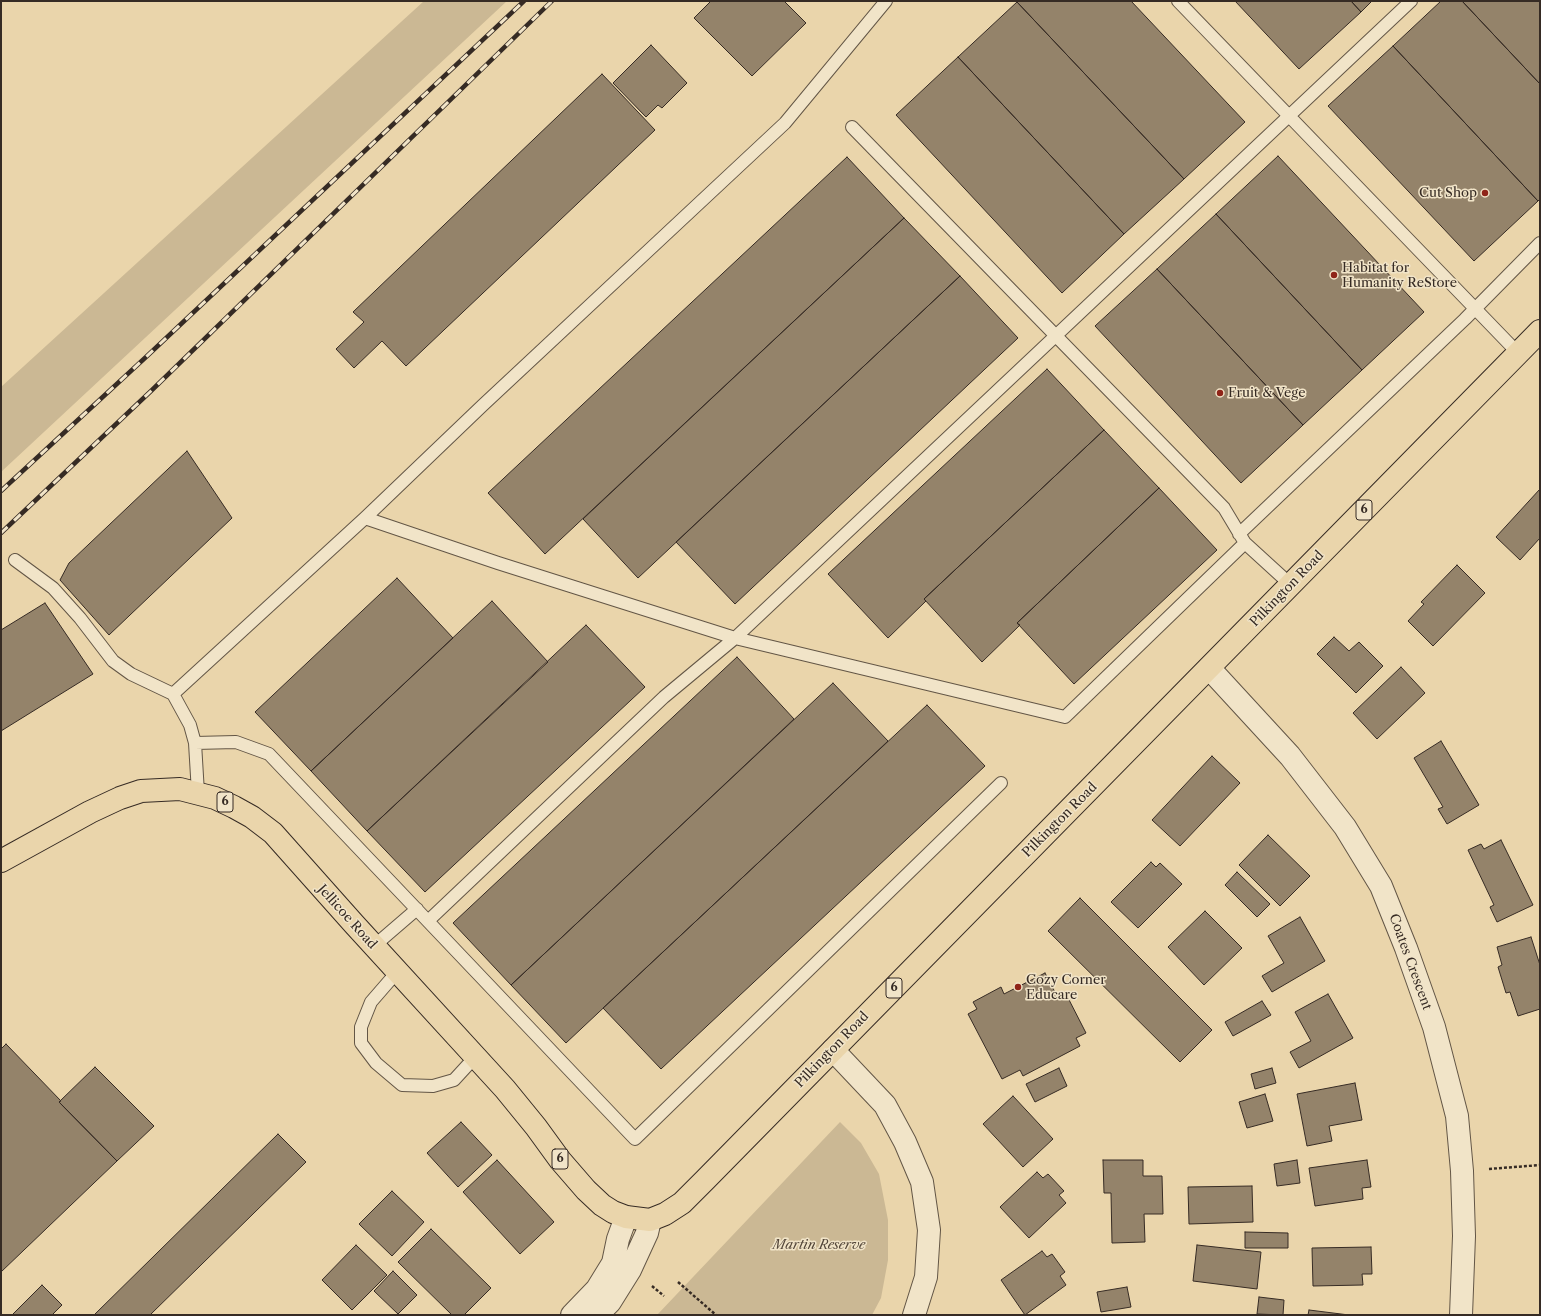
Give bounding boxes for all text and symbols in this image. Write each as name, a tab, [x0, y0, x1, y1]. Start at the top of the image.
place label: Cut Shop	[1419, 185, 1477, 201]
marker: Cut Shop	[1480, 188, 1490, 198]
place label: Habitat for Humanity ReStore	[1342, 260, 1457, 291]
marker: Habitat for Humanity ReStore	[1329, 270, 1339, 280]
place label: Fruit & Vege	[1228, 385, 1305, 401]
marker: Fruit & Vege	[1215, 388, 1225, 398]
road number: 6	[1356, 500, 1372, 520]
street label: Pilkington Road	[1247, 548, 1327, 630]
street label: Pilkington Road	[1019, 779, 1101, 861]
road number: 6	[217, 792, 233, 812]
street label: Jellicoe Road	[314, 882, 380, 952]
street label: Coates Crescent	[1385, 912, 1435, 1012]
place label: Cozy Corner Educare	[1026, 972, 1106, 1003]
road number: 6	[886, 978, 902, 998]
marker: Cozy Corner Educare	[1013, 982, 1023, 992]
street label: Pilkington Road	[792, 1009, 872, 1091]
road number: 6	[552, 1149, 568, 1169]
park label: Martin Reserve	[773, 1237, 865, 1253]

